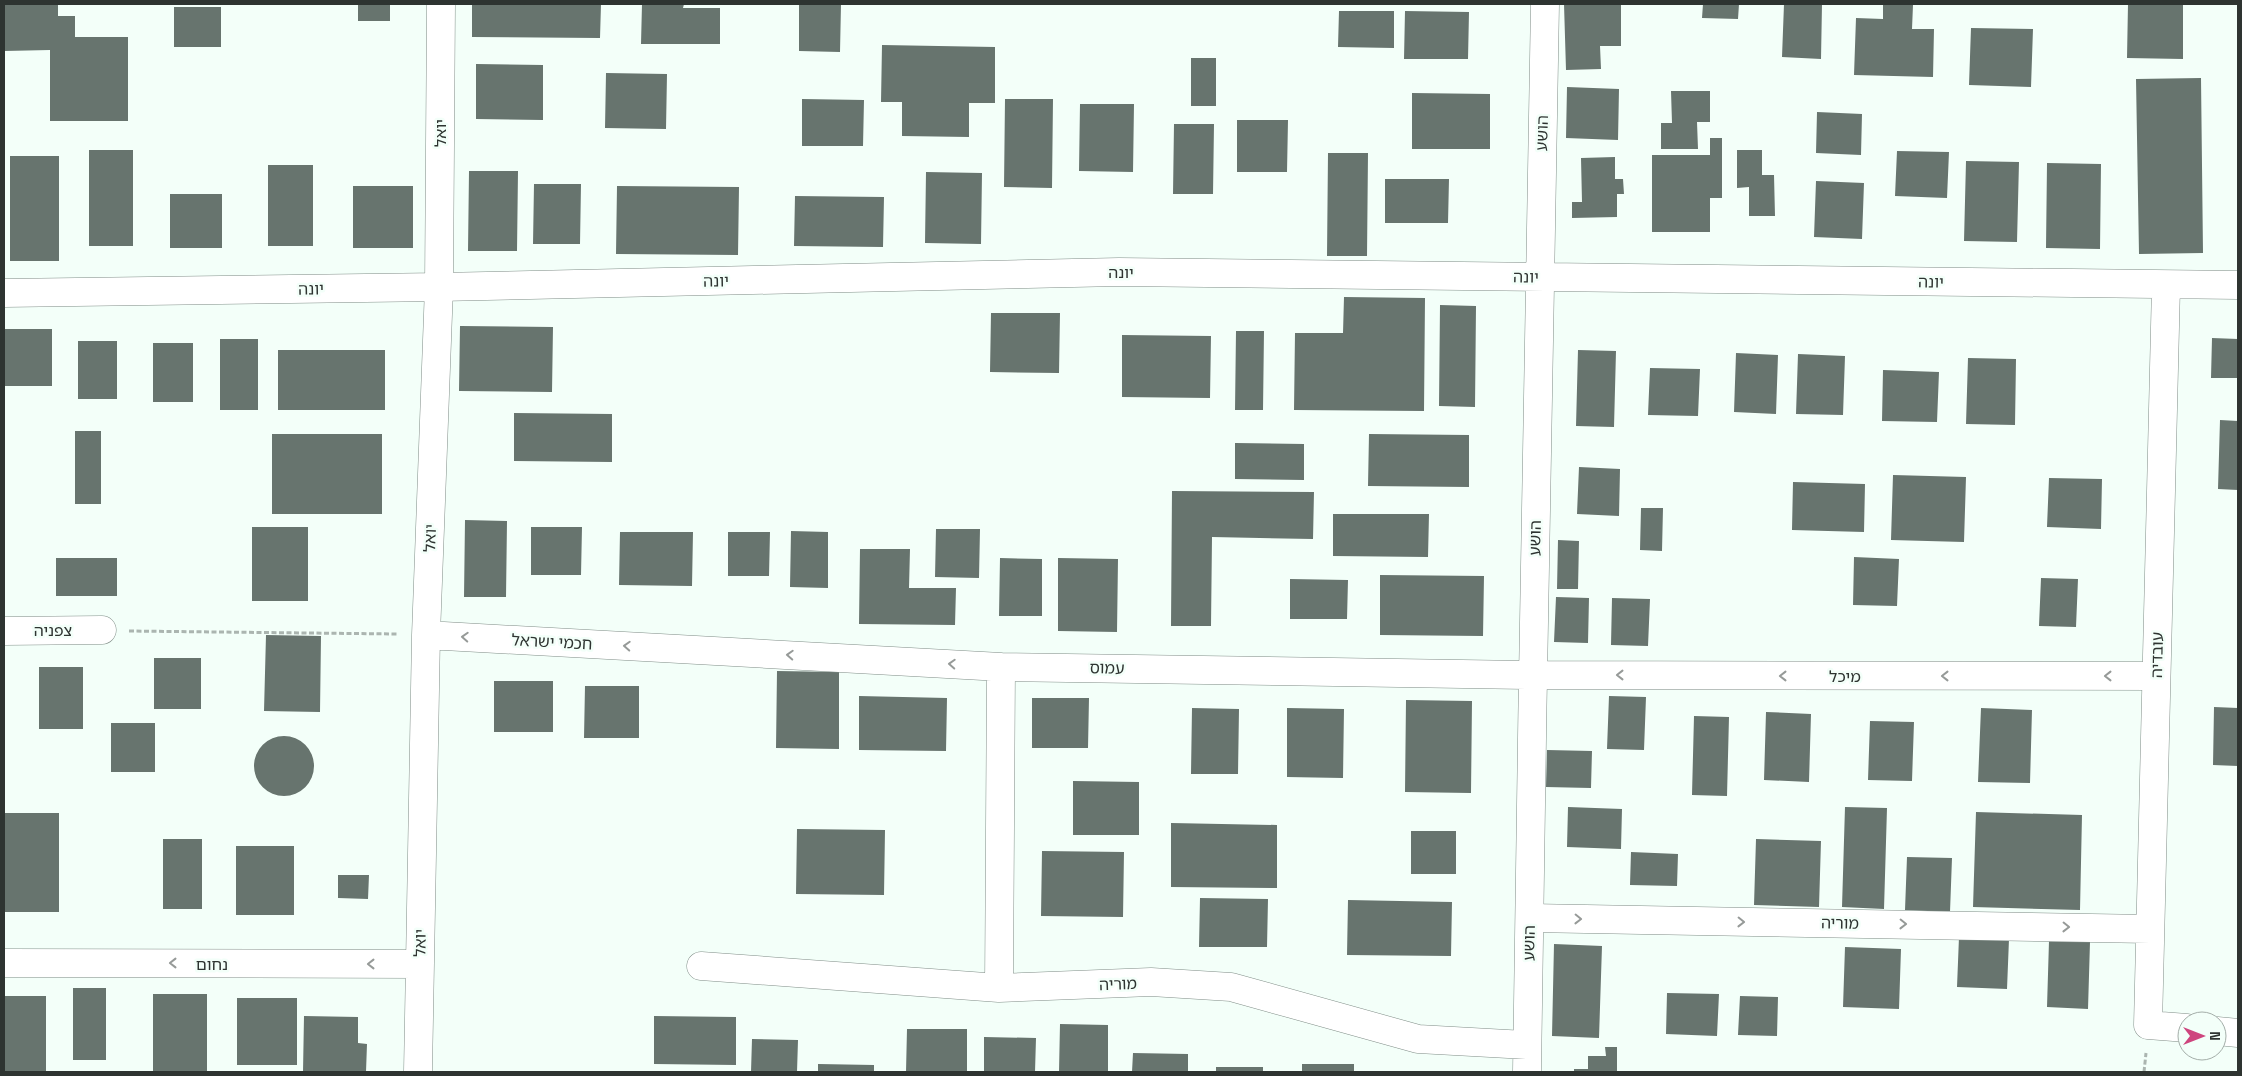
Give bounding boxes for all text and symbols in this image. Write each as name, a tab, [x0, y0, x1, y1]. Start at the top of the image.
street label: הושע	[1531, 115, 1553, 151]
street label: יואל	[430, 119, 451, 147]
street label: יונה	[1108, 262, 1134, 283]
street label: יונה	[1513, 266, 1539, 288]
street label: יונה	[703, 270, 729, 292]
street label: יונה	[1918, 271, 1944, 293]
street label: יונה	[298, 278, 324, 300]
street label: הושע	[1524, 520, 1546, 556]
street label: יואל	[419, 524, 441, 552]
street label: צפניה	[34, 620, 72, 641]
street label: חכמי ישראל	[511, 629, 593, 655]
one-way arrow	[461, 631, 469, 642]
street label: עובדיה	[2146, 632, 2168, 678]
one-way arrow	[623, 641, 631, 651]
one-way arrow	[785, 650, 793, 661]
street label: עמוס	[1089, 657, 1125, 679]
one-way arrow	[948, 659, 956, 670]
street label: מיכל	[1829, 666, 1861, 687]
one-way arrow	[1616, 670, 1624, 680]
one-way arrow	[1778, 671, 1786, 681]
one-way arrow	[1941, 671, 1948, 681]
one-way arrow	[2103, 671, 2111, 681]
street label: מוריה	[1821, 912, 1859, 934]
one-way arrow	[1575, 914, 1583, 924]
one-way arrow	[1737, 916, 1745, 927]
one-way arrow	[1899, 919, 1907, 930]
one-way arrow	[2062, 922, 2070, 932]
street label: הושע	[1518, 925, 1540, 961]
street label: יואל	[409, 929, 431, 957]
street label: נחום	[196, 954, 228, 975]
one-way arrow	[169, 958, 177, 968]
one-way arrow	[367, 959, 374, 969]
street label: מוריה	[1099, 973, 1137, 995]
north arrow	[2177, 1011, 2227, 1061]
text: N	[2206, 1031, 2224, 1041]

